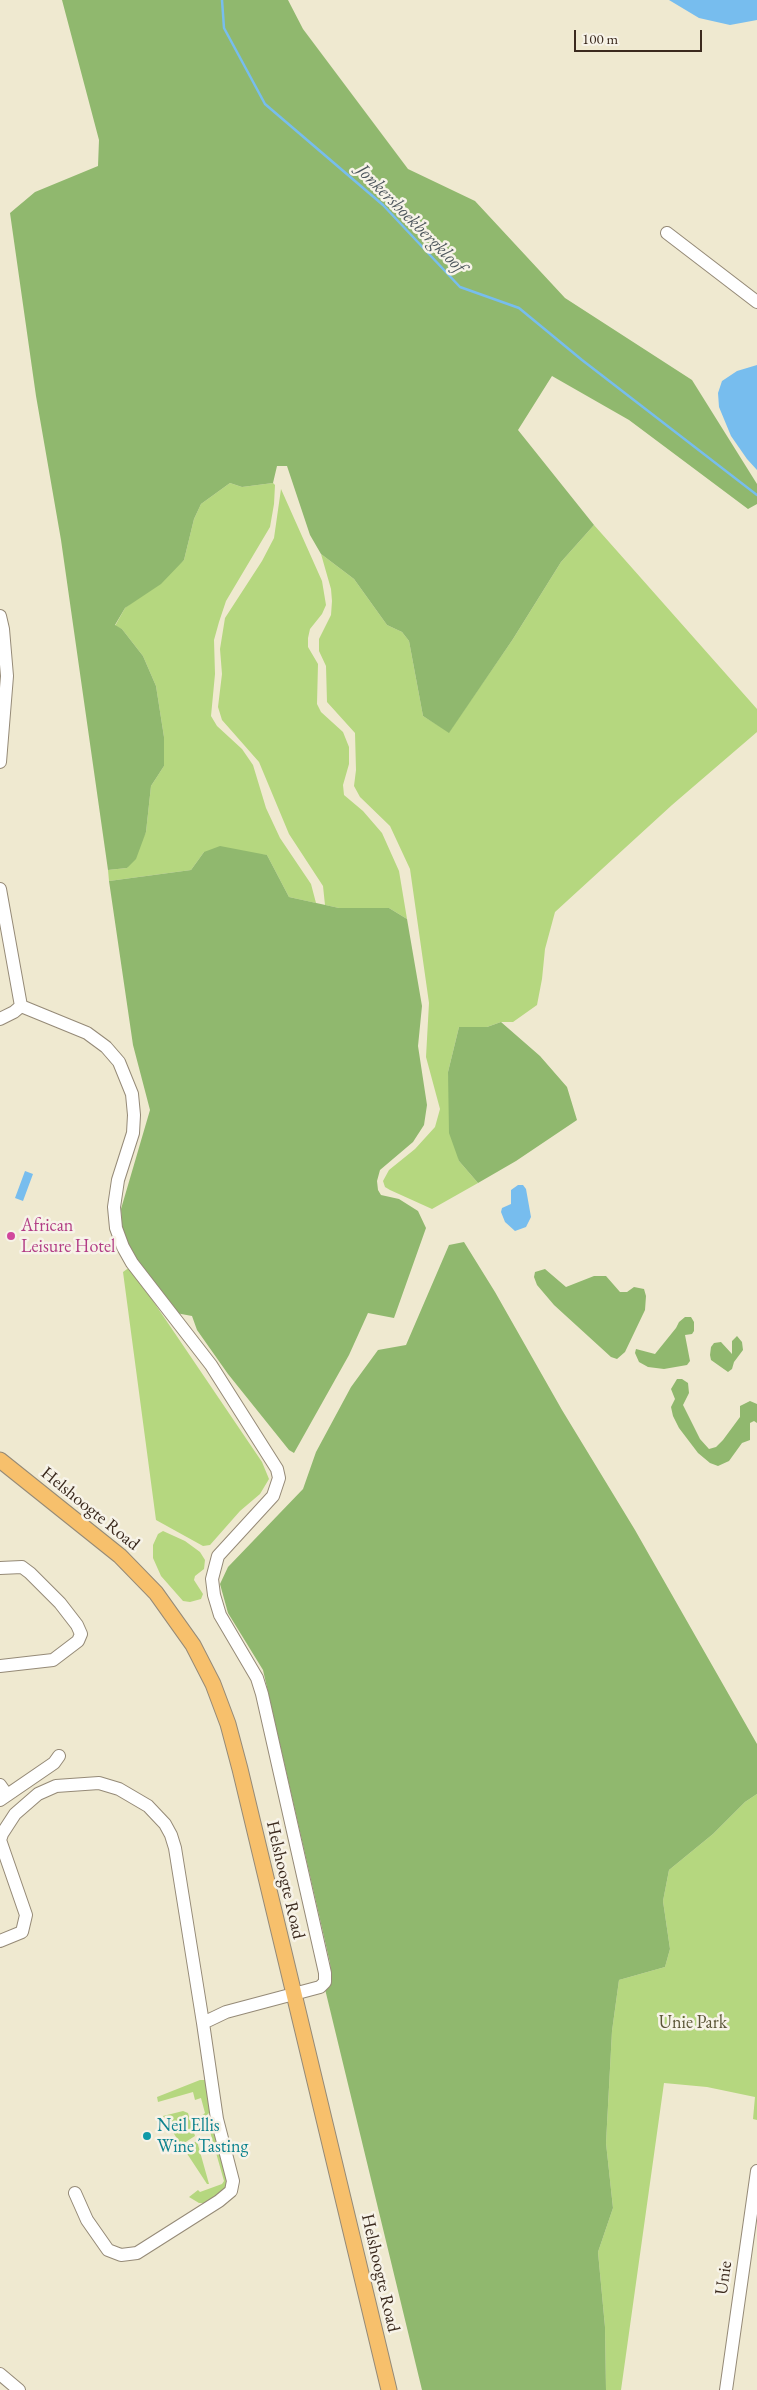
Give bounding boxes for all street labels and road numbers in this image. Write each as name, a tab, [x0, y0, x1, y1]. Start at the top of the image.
street label: Helshoogte Road	[36, 1463, 144, 1555]
street label: Helshoogte Road	[261, 1819, 309, 1941]
street label: Helshoogte Road	[356, 2212, 404, 2334]
street label: Unie	[711, 2260, 737, 2296]

